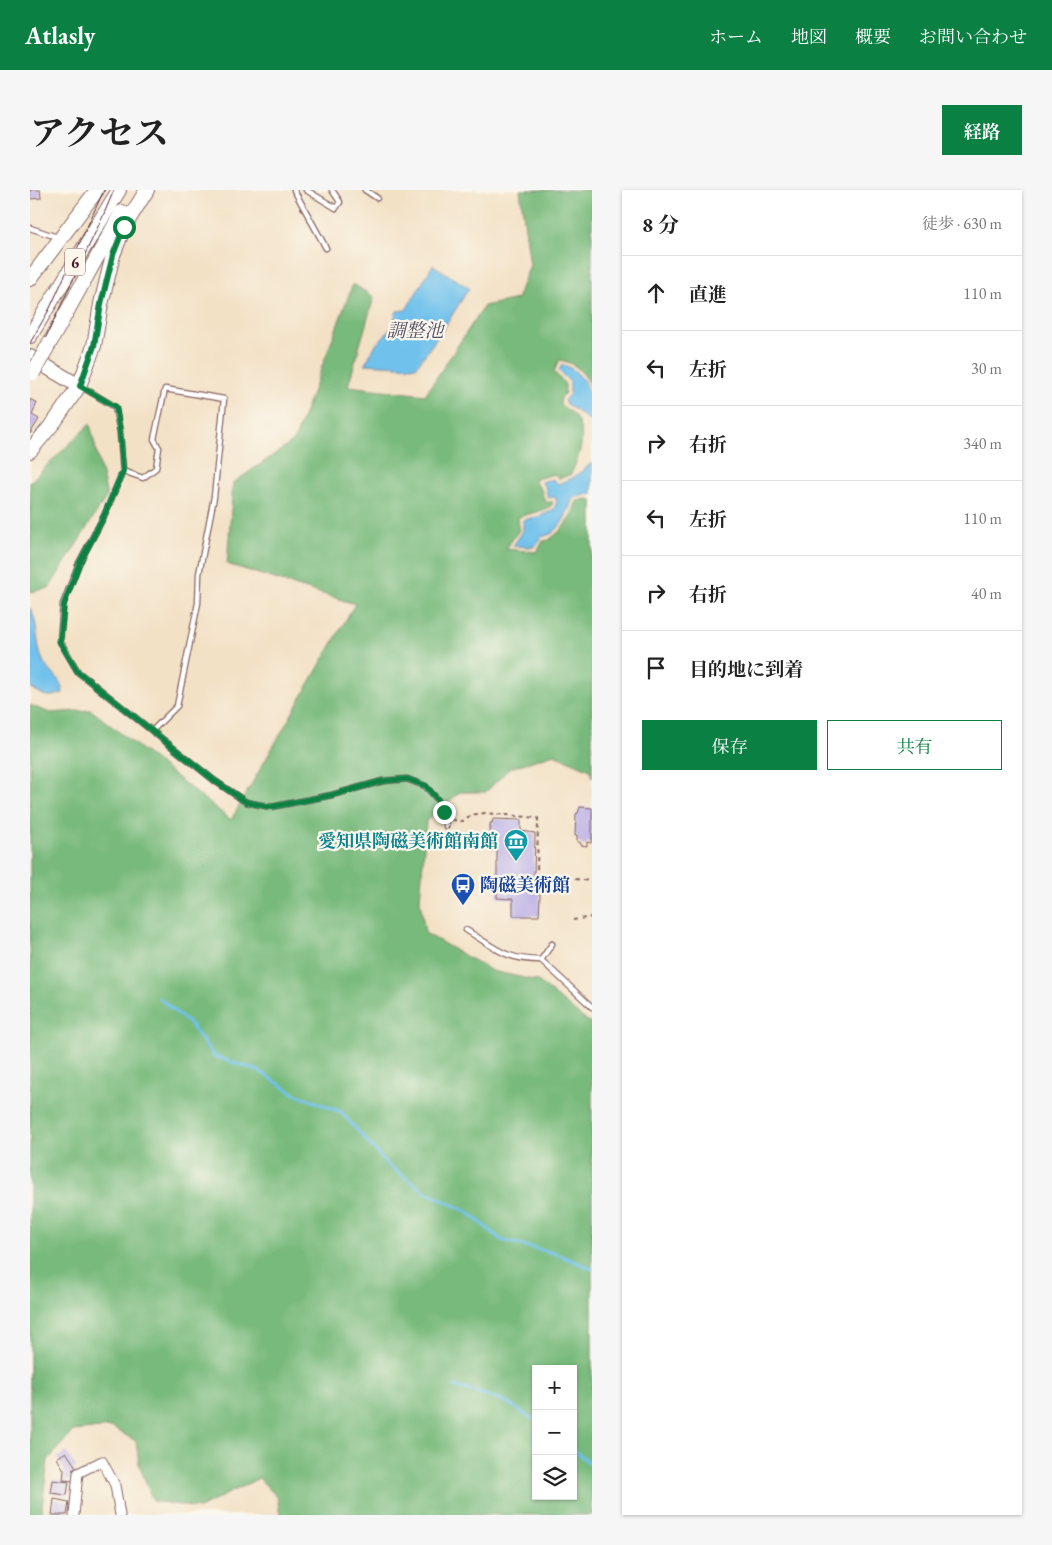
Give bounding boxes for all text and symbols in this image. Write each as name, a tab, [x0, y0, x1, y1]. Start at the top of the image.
text: Atlasly	[25, 20, 95, 51]
text: ホーム	[709, 25, 763, 48]
text: 地図	[791, 25, 827, 48]
text: 概要	[855, 25, 891, 48]
text: お問い合わせ	[919, 25, 1027, 48]
button: 経路	[942, 105, 1022, 155]
text: アクセス	[30, 110, 169, 155]
text: 8 分	[642, 211, 679, 238]
text: 徒歩 · 630 m	[922, 213, 1002, 234]
route start	[113, 216, 136, 239]
road number: 6	[65, 248, 85, 276]
icon: ahead	[642, 279, 670, 307]
text: 直進	[689, 282, 727, 307]
text: 110 m	[963, 283, 1002, 304]
water label: 調整池	[386, 318, 445, 343]
icon: left	[642, 354, 670, 382]
text: 左折	[689, 357, 727, 382]
text: 30 m	[971, 358, 1002, 379]
icon: right	[642, 429, 670, 457]
text: 右折	[689, 432, 727, 457]
text: 340 m	[963, 433, 1002, 454]
icon: left	[642, 504, 670, 532]
text: 左折	[689, 507, 727, 532]
text: 110 m	[963, 508, 1002, 529]
icon: right	[642, 579, 670, 607]
text: 右折	[689, 582, 727, 607]
text: 40 m	[971, 583, 1002, 604]
icon: arrive	[642, 654, 670, 682]
text: 目的地に到着	[689, 657, 803, 682]
button: 保存	[642, 720, 817, 770]
button: 共有	[827, 720, 1002, 770]
route end	[433, 801, 456, 824]
museum icon: 愛知県陶磁美術館南館	[503, 828, 529, 862]
place label: 愛知県陶磁美術館南館	[318, 829, 498, 852]
bus stop icon: 陶磁美術館	[450, 872, 476, 906]
place label: 陶磁美術館	[480, 873, 570, 896]
map controls	[532, 1365, 577, 1500]
button: +	[532, 1365, 577, 1410]
button: −	[532, 1410, 577, 1455]
button: layers	[532, 1455, 577, 1500]

